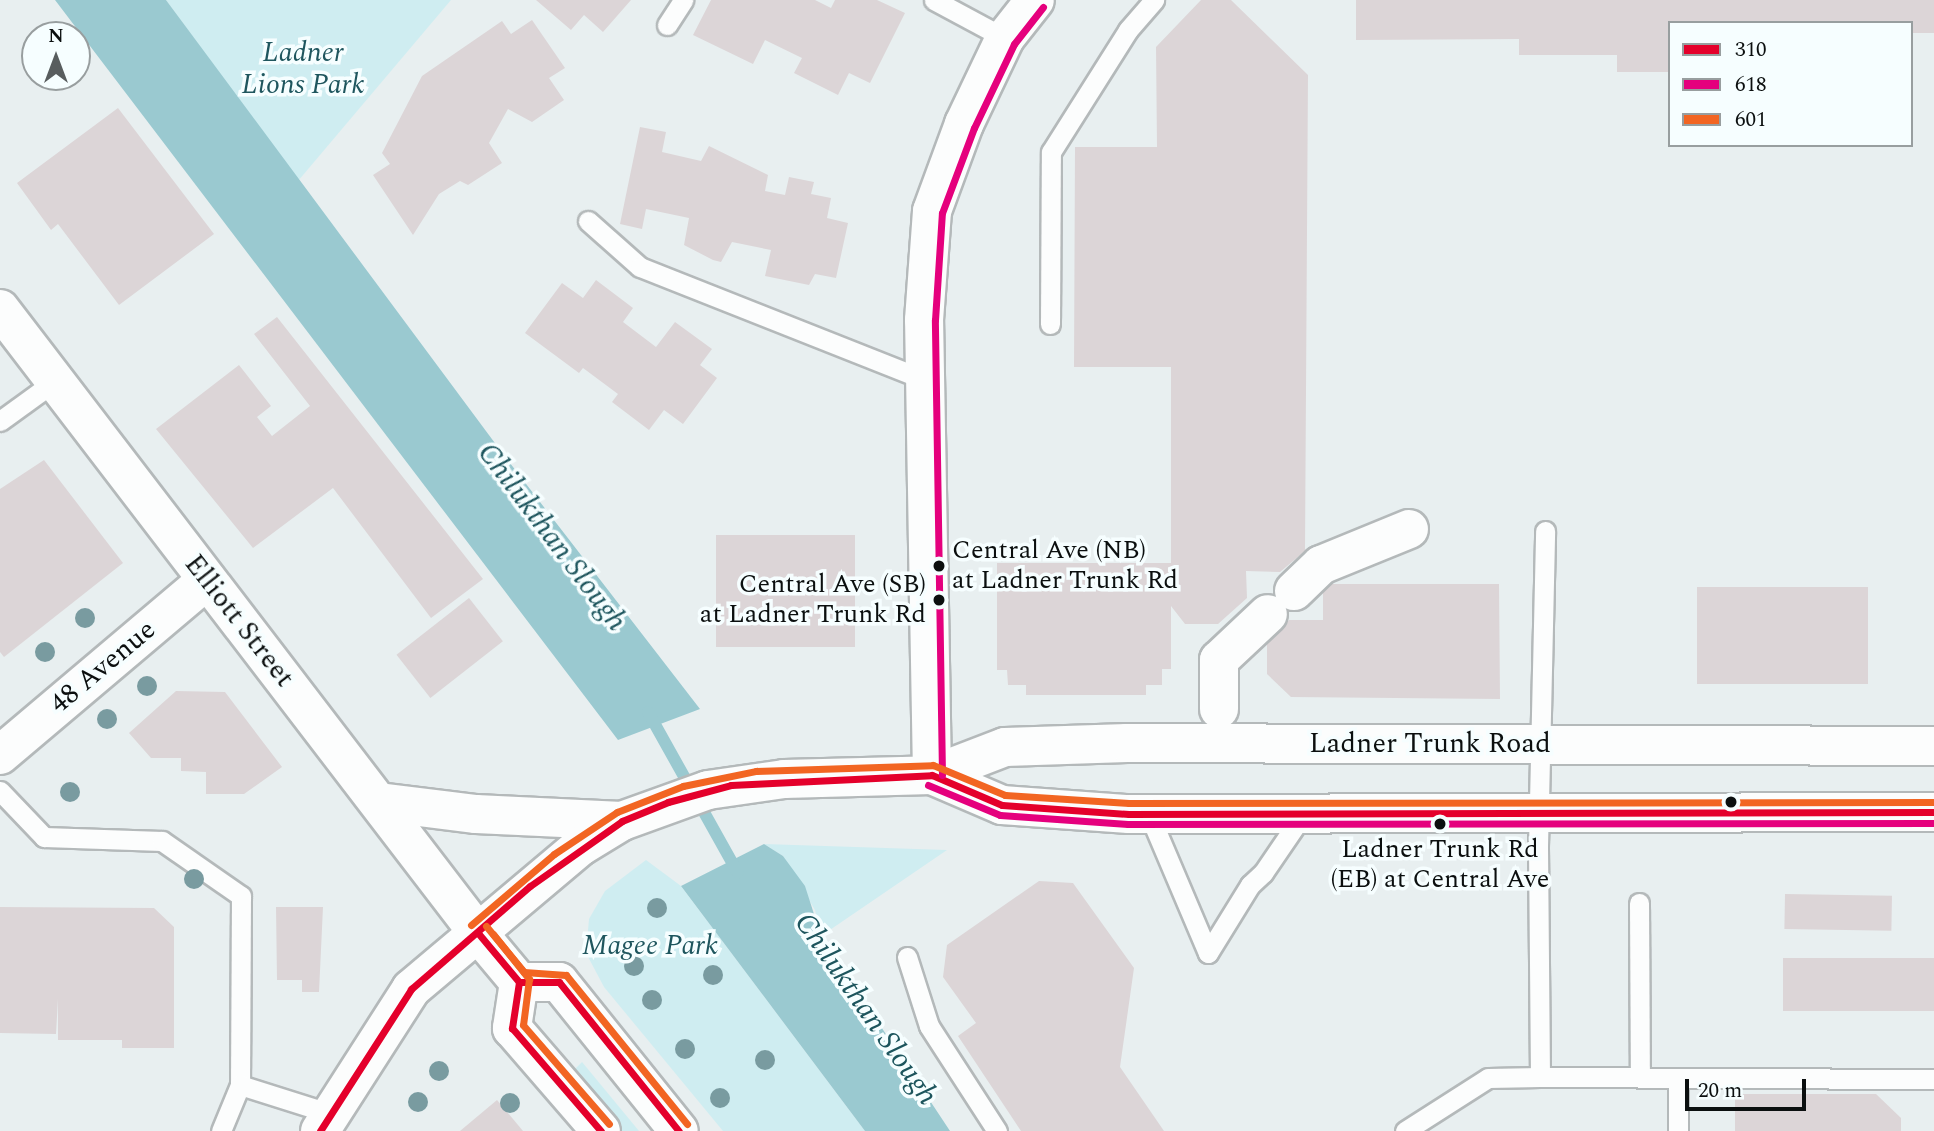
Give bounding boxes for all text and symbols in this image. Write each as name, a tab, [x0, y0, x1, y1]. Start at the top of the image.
north arrow	[21, 21, 91, 91]
legend	[1668, 21, 1913, 147]
text: N	[48, 22, 64, 51]
text: 310	[1735, 34, 1767, 66]
park label: Ladner Lions Park	[241, 36, 365, 102]
text: 618	[1735, 69, 1767, 101]
text: 601	[1735, 104, 1767, 136]
water label: Chilukthan Slough	[470, 436, 634, 638]
place label: Central Ave (NB) at Ladner Trunk Rd	[952, 535, 1178, 596]
street label: Elliott Street	[177, 548, 301, 694]
marker: Central Ave (NB) at Ladner Trunk Rd	[932, 559, 946, 573]
place label: Central Ave (SB) at Ladner Trunk Rd	[700, 569, 926, 630]
marker: Central Ave (SB) at Ladner Trunk Rd	[932, 593, 946, 607]
street label: 48 Avenue	[43, 613, 163, 721]
street label: Ladner Trunk Road	[1309, 727, 1551, 761]
unlabelled marker	[1724, 795, 1738, 809]
marker: Ladner Trunk Rd (EB) at Central Ave	[1433, 817, 1447, 831]
place label: Ladner Trunk Rd (EB) at Central Ave	[1331, 834, 1549, 896]
water label: Chilukthan Slough	[786, 906, 946, 1112]
park label: Magee Park	[582, 929, 718, 963]
scale bar	[1689, 1064, 1810, 1108]
text: 20 m	[1698, 1075, 1742, 1107]

